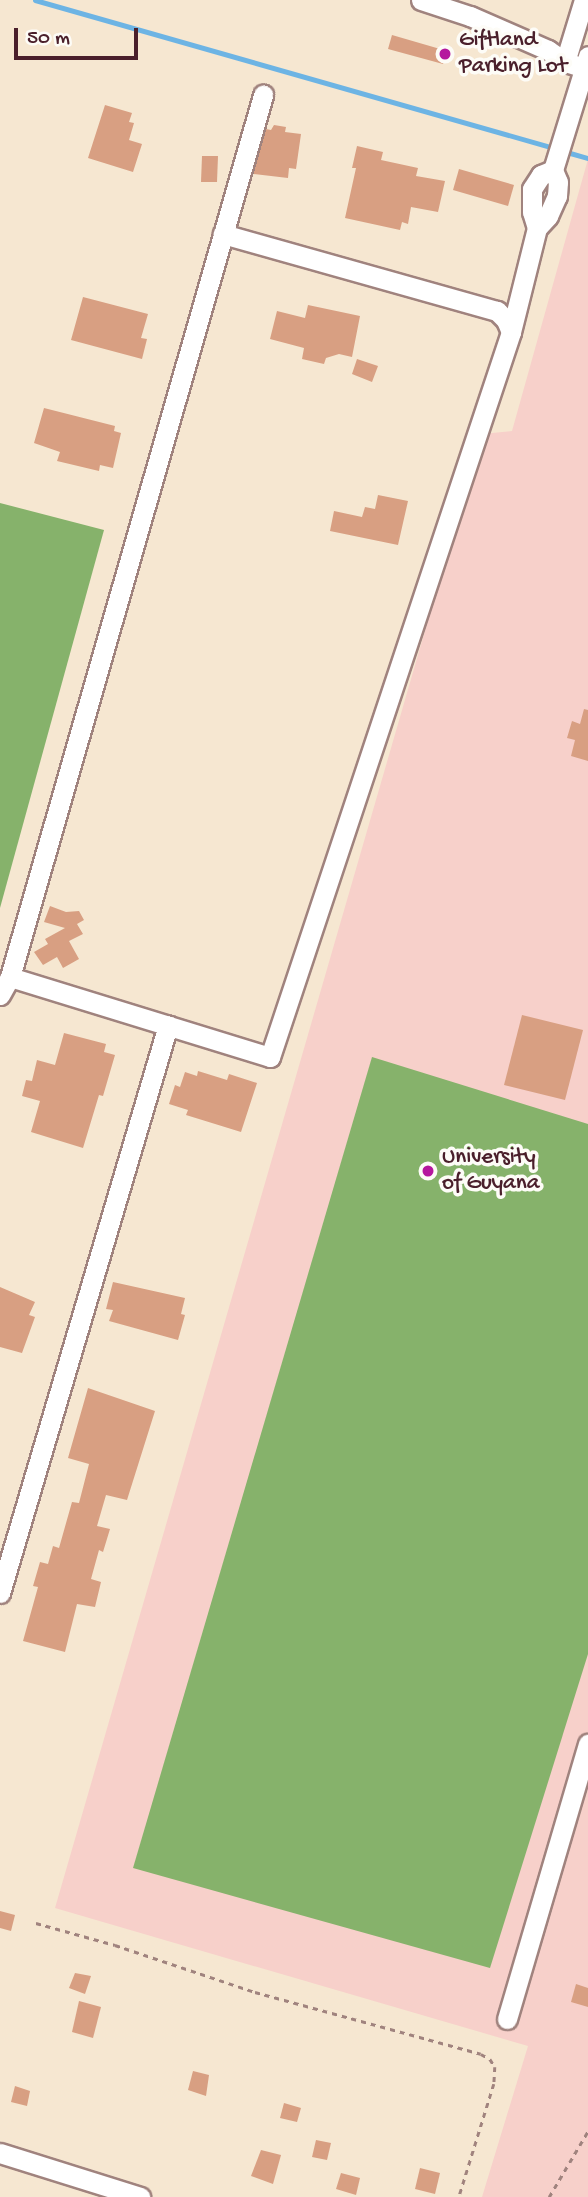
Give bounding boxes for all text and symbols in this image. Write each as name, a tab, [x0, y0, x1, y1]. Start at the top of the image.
scale bar	[18, 14, 142, 58]
text: 50 m	[27, 27, 70, 52]
place label: Giftland Parking Lot	[459, 27, 567, 81]
marker: Giftland Parking Lot	[437, 46, 453, 62]
place label: University of Guyana	[442, 1144, 540, 1198]
marker: University of Guyana	[420, 1163, 436, 1179]

